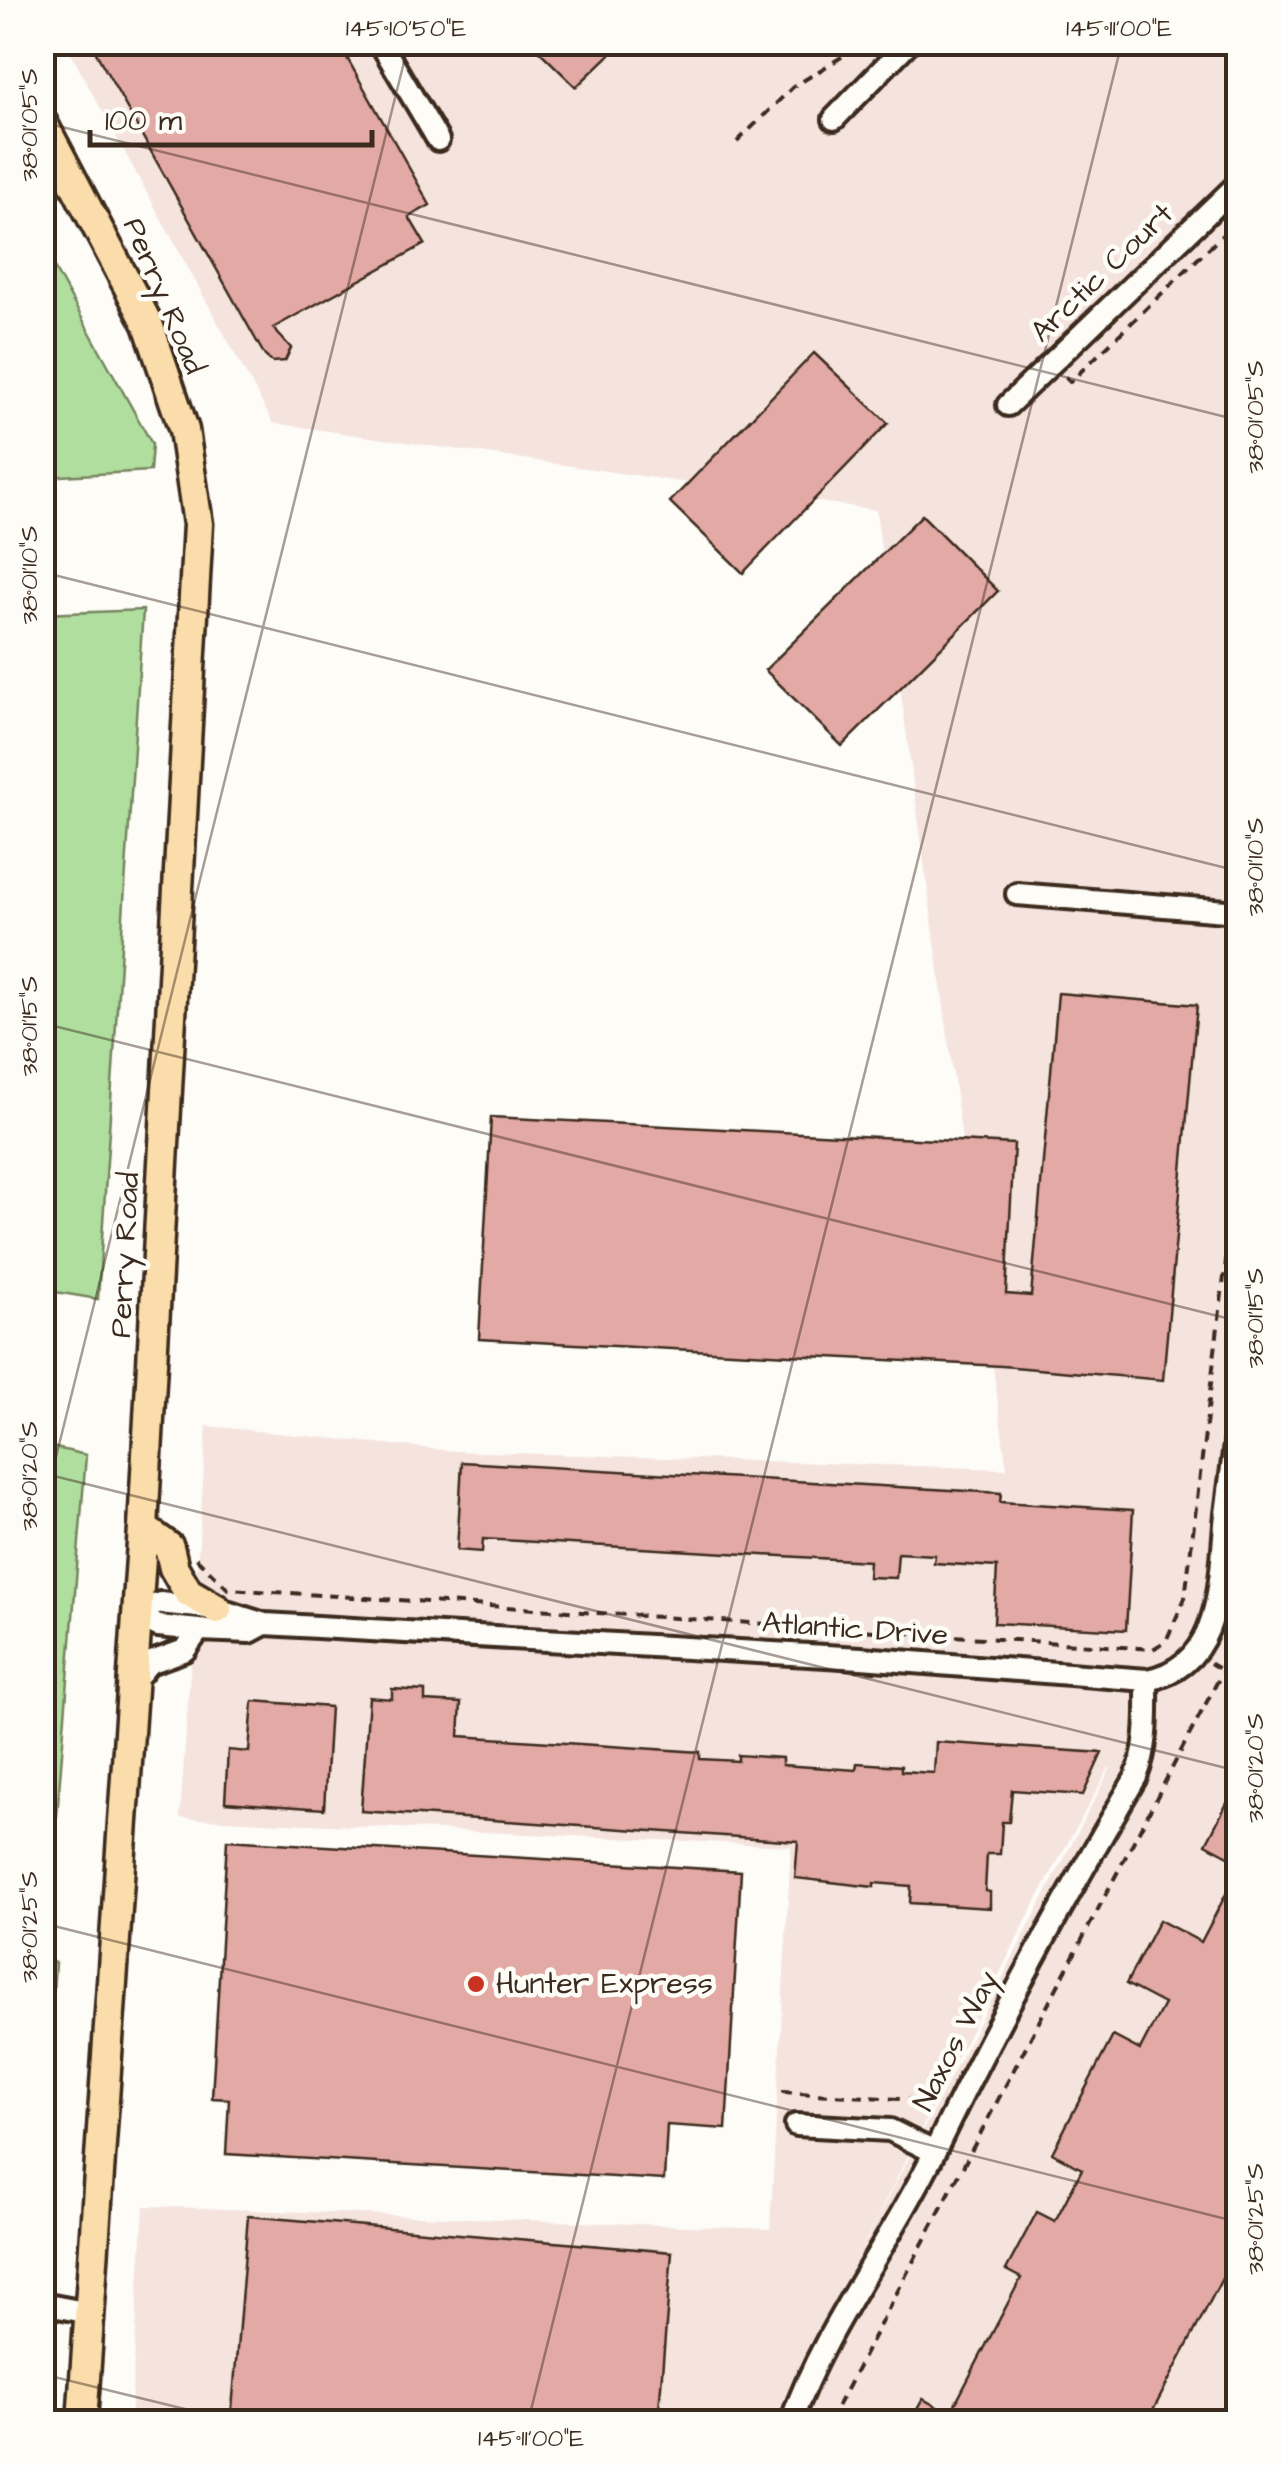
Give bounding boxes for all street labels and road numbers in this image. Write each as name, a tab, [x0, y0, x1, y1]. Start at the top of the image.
street label: Arctic Court	[1021, 194, 1183, 352]
street label: Perry Road	[111, 211, 216, 381]
street label: Perry Road	[100, 1171, 151, 1339]
street label: Atlantic Drive	[761, 1602, 949, 1656]
street label: Naxos Way	[903, 1964, 1010, 2119]

